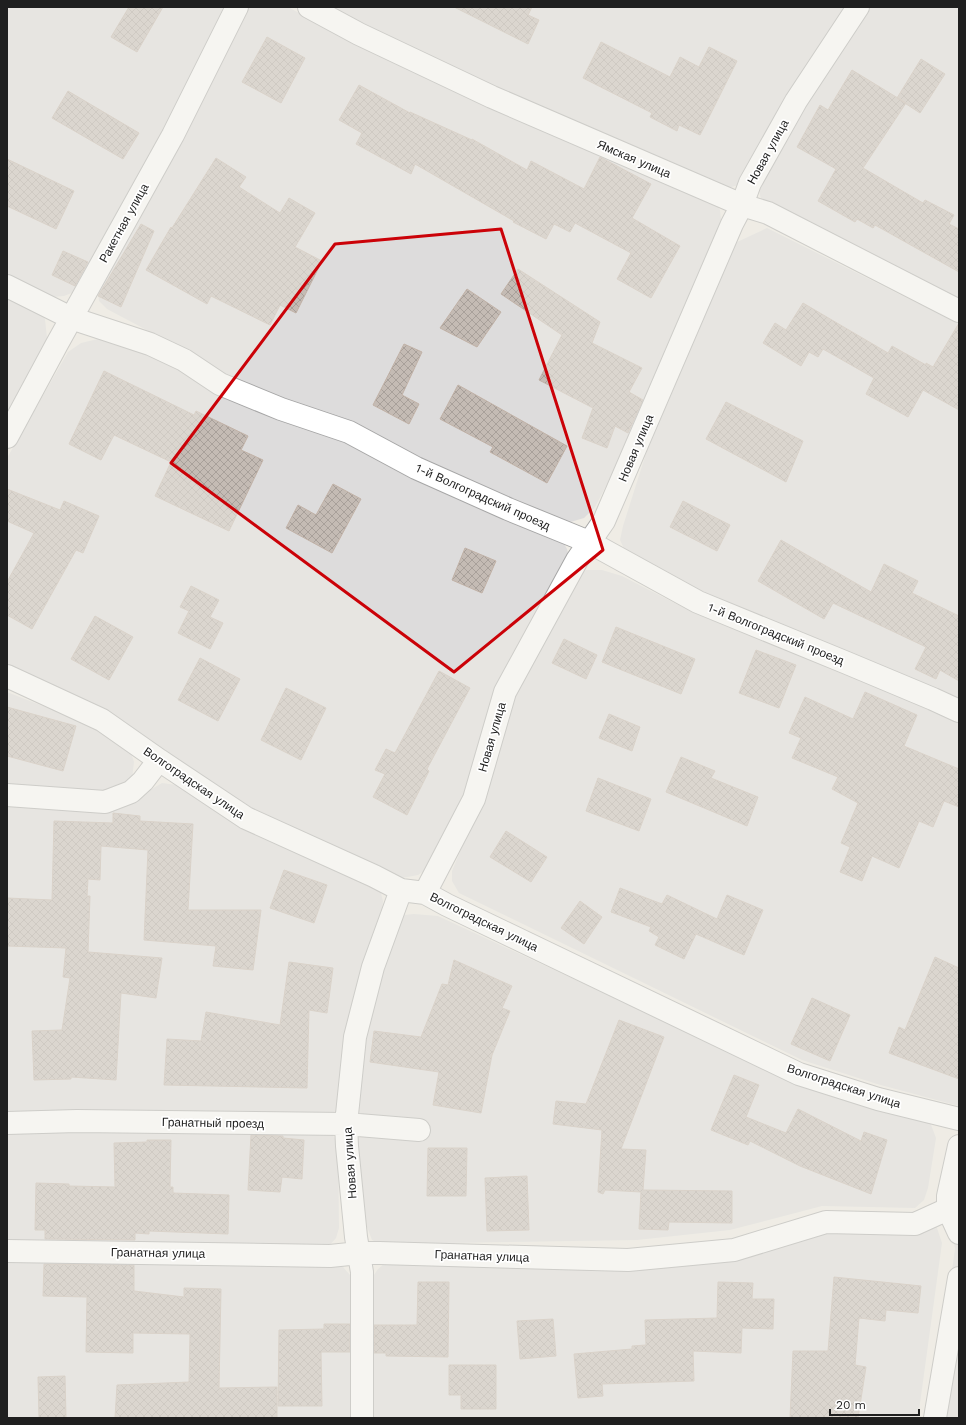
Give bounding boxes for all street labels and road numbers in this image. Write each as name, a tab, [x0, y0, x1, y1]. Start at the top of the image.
street label: Новая улица	[744, 117, 792, 187]
street label: Ямская улица	[595, 137, 673, 181]
street label: Ракетная улица	[96, 181, 152, 265]
street label: Новая улица	[616, 412, 657, 484]
street label: 1-й Волгоградский проезд	[414, 461, 552, 533]
street label: 1-й Волгоградский проезд	[706, 600, 846, 668]
street label: Новая улица	[475, 700, 509, 773]
street label: Волгоградская улица	[141, 744, 247, 822]
street label: Волгоградская улица	[428, 890, 541, 954]
street label: Волгоградская улица	[785, 1061, 903, 1111]
street label: Гранатный проезд	[162, 1115, 264, 1131]
street label: Новая улица	[340, 1126, 359, 1199]
street label: Гранатная улица	[111, 1245, 206, 1261]
street label: Гранатная улица	[434, 1247, 530, 1265]

